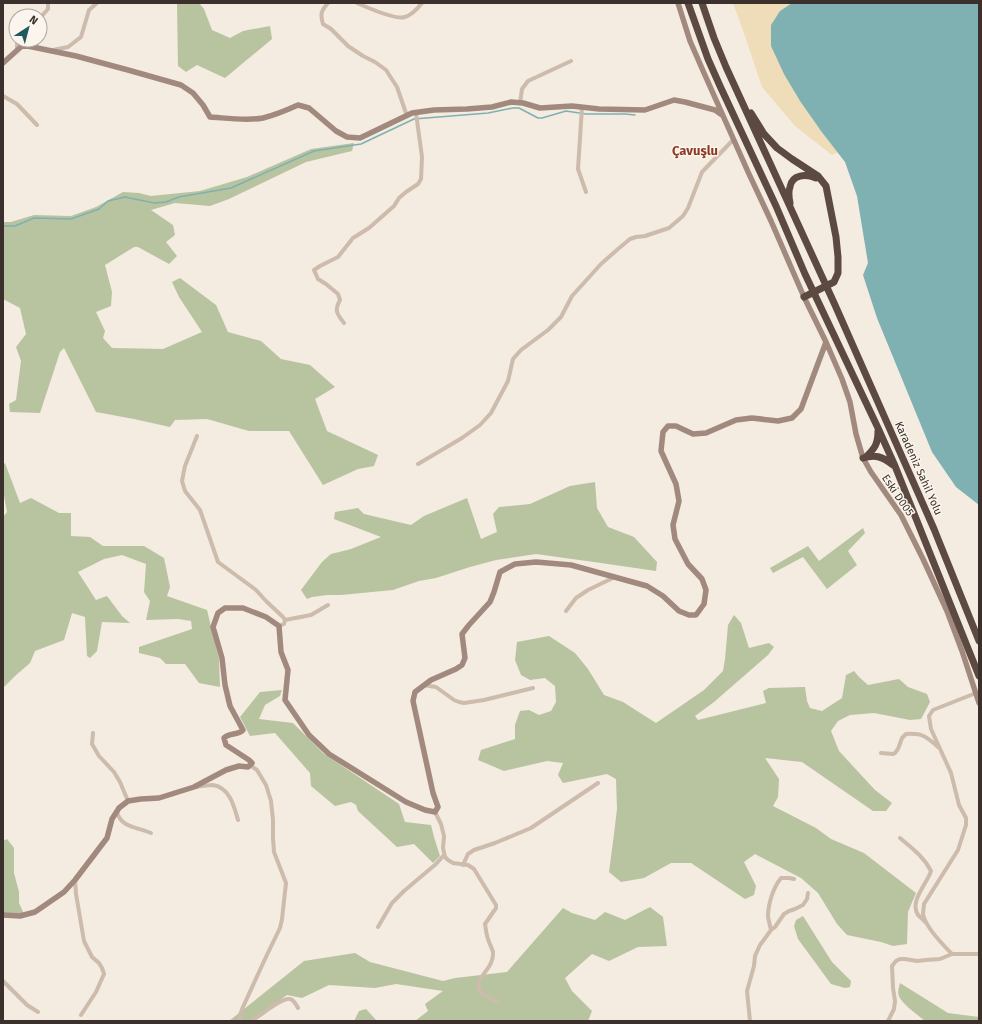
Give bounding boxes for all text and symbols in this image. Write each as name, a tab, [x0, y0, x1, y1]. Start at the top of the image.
north arrow	[8, 8, 48, 48]
text: N	[27, 13, 40, 28]
district label: Çavuşlu	[672, 143, 718, 159]
street label: Karadeniz Sahil Yolu	[892, 419, 945, 517]
street label: Eski D005	[879, 472, 917, 519]

